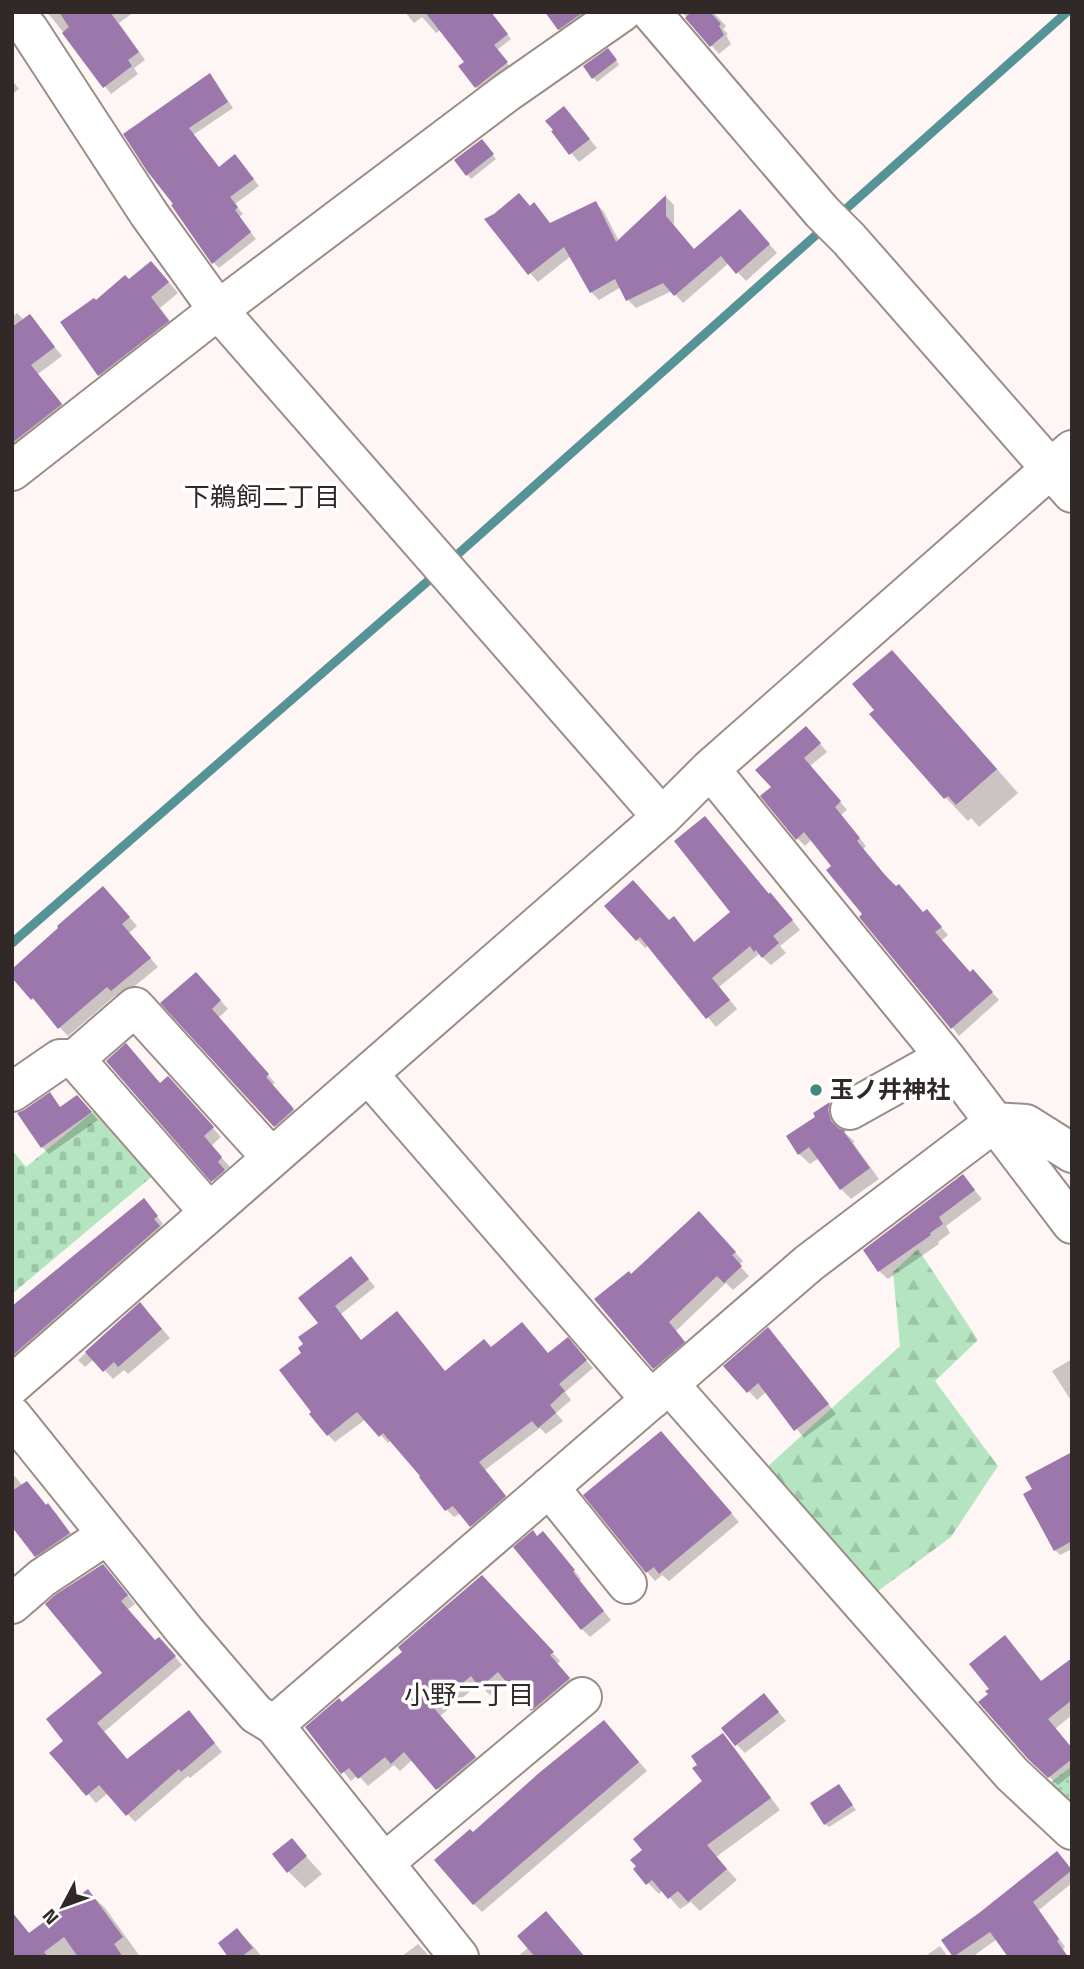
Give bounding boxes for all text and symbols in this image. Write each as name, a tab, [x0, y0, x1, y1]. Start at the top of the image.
district label: 下鵜飼二丁目	[184, 477, 340, 516]
place label: 玉ノ井神社	[830, 1071, 950, 1107]
marker: 玉ノ井神社	[808, 1082, 824, 1098]
district label: 小野二丁目	[404, 1675, 534, 1714]
north arrow	[28, 1871, 98, 1941]
text: N	[35, 1903, 65, 1932]

